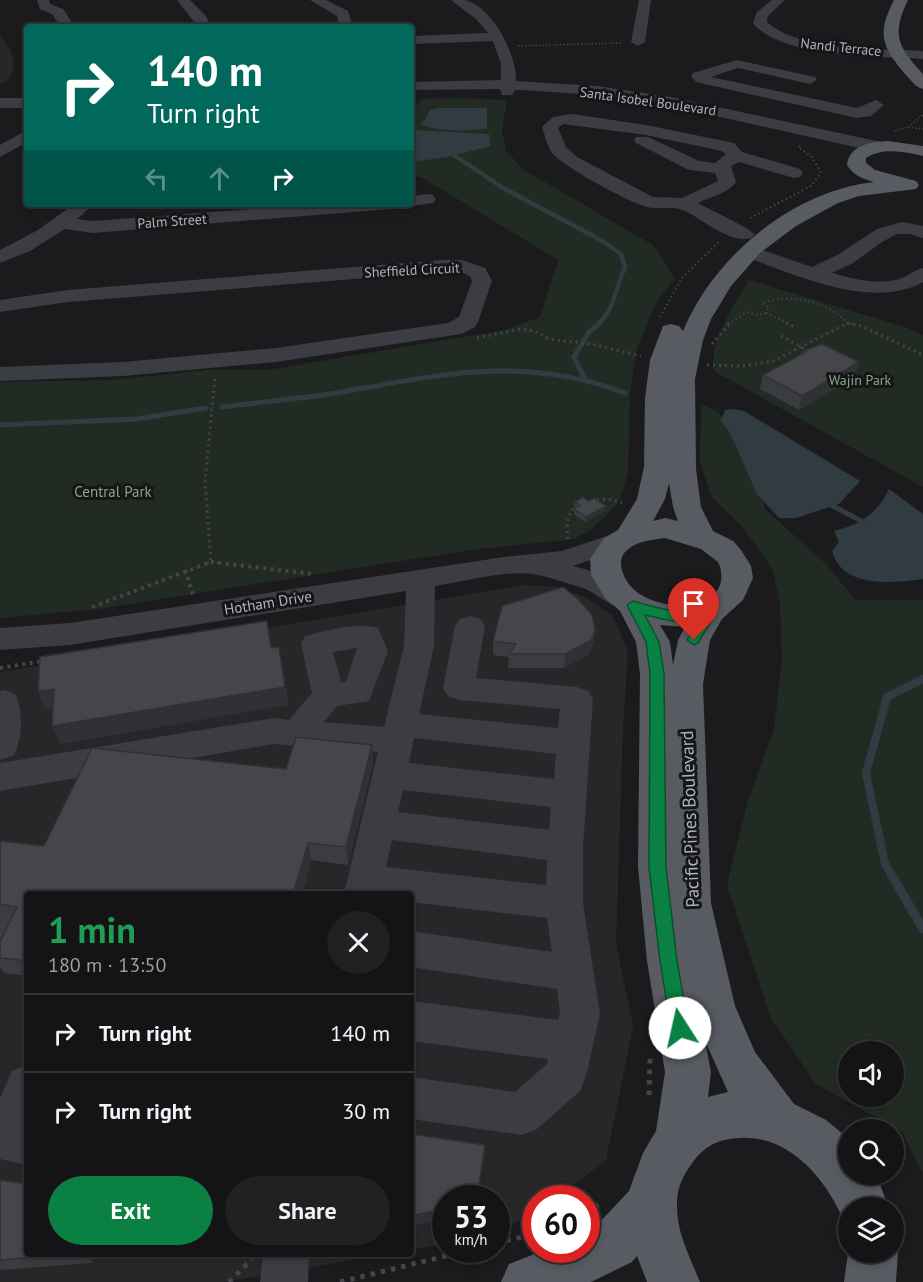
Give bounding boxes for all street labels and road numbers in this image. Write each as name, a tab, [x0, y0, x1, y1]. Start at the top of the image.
street label: Nandi Terrace	[800, 34, 882, 60]
street label: Santa Isobel Boulevard	[579, 83, 717, 119]
street label: Palm Street	[137, 210, 207, 232]
street label: Sheffield Circuit	[364, 258, 460, 281]
street label: Hotham Drive	[223, 586, 313, 619]
street label: Pacific Pines Boulevard	[675, 730, 704, 908]

